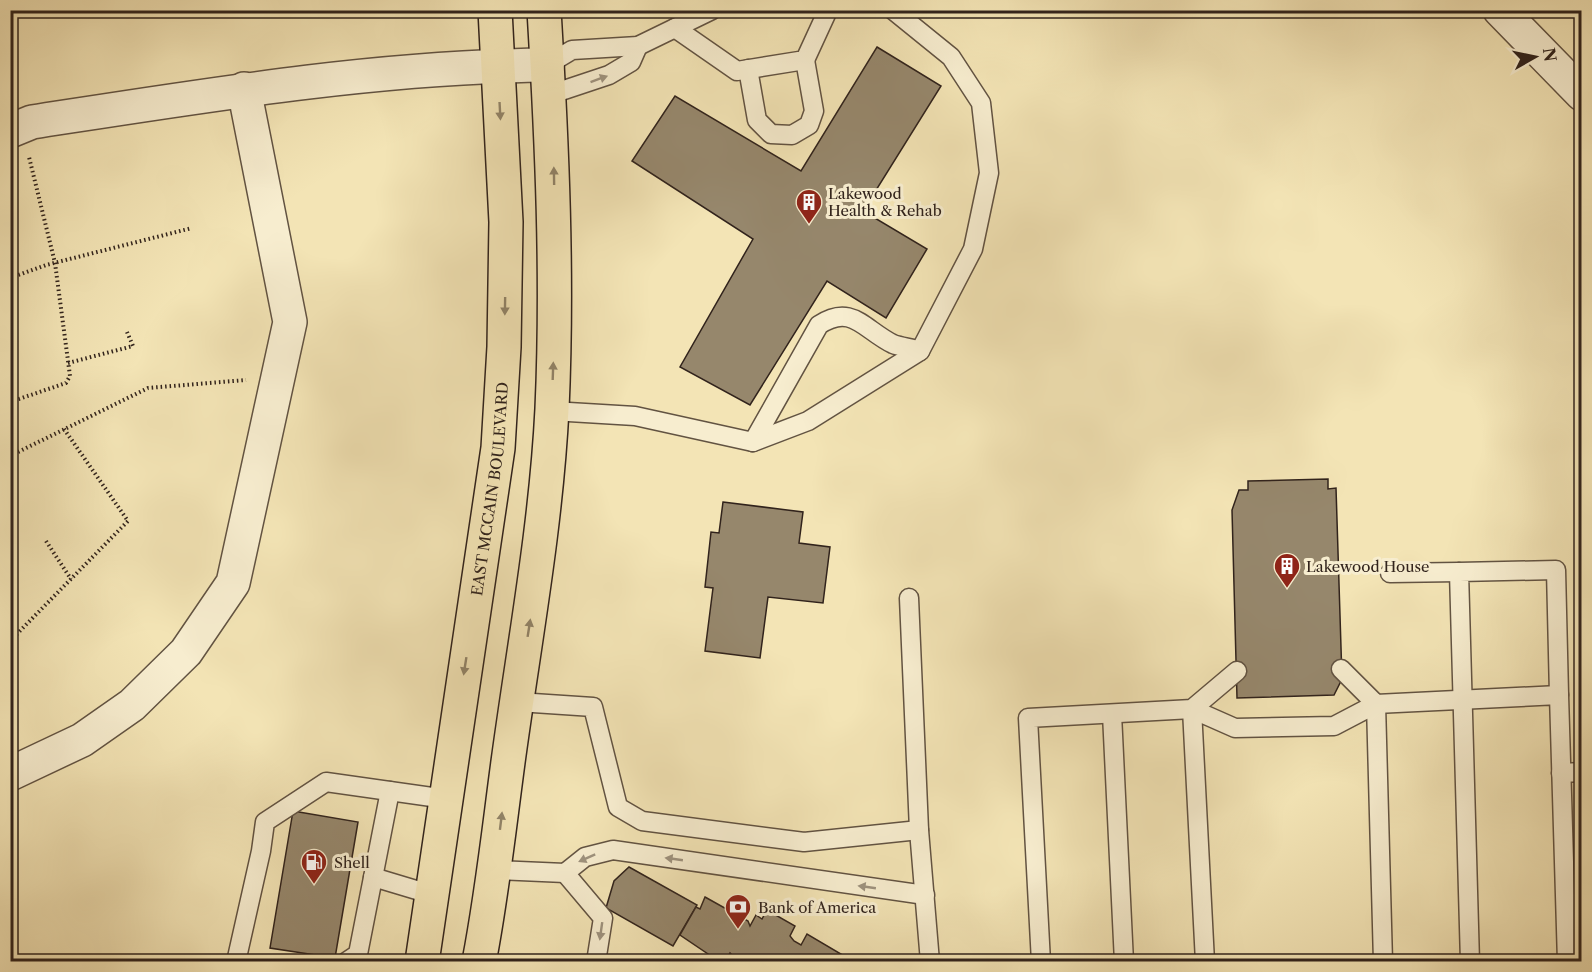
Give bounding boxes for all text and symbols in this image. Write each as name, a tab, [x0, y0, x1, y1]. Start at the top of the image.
north arrow	[1505, 27, 1565, 87]
text: N	[1539, 46, 1561, 63]
one-way arrow	[591, 73, 609, 83]
one-way arrow	[496, 101, 505, 120]
one-way arrow	[549, 167, 559, 186]
place label: Lakewood Health & Rehab	[828, 184, 942, 220]
building icon: Lakewood Health & Rehab	[794, 187, 824, 225]
one-way arrow	[500, 296, 510, 315]
one-way arrow	[549, 362, 558, 381]
street label: EAST MCCAIN BOULEVARD	[467, 382, 511, 597]
building icon: Lakewood House	[1272, 551, 1302, 589]
place label: Lakewood House	[1306, 557, 1429, 576]
one-way arrow	[525, 618, 534, 637]
one-way arrow	[460, 657, 469, 676]
one-way arrow	[496, 811, 505, 830]
fuel station icon: Shell	[299, 847, 329, 885]
place label: Shell	[334, 853, 370, 872]
one-way arrow	[578, 853, 596, 863]
one-way arrow	[664, 854, 683, 863]
one-way arrow	[857, 882, 876, 891]
bank icon: Bank of America	[723, 892, 753, 930]
place label: Bank of America	[758, 898, 876, 917]
one-way arrow	[596, 922, 605, 941]

